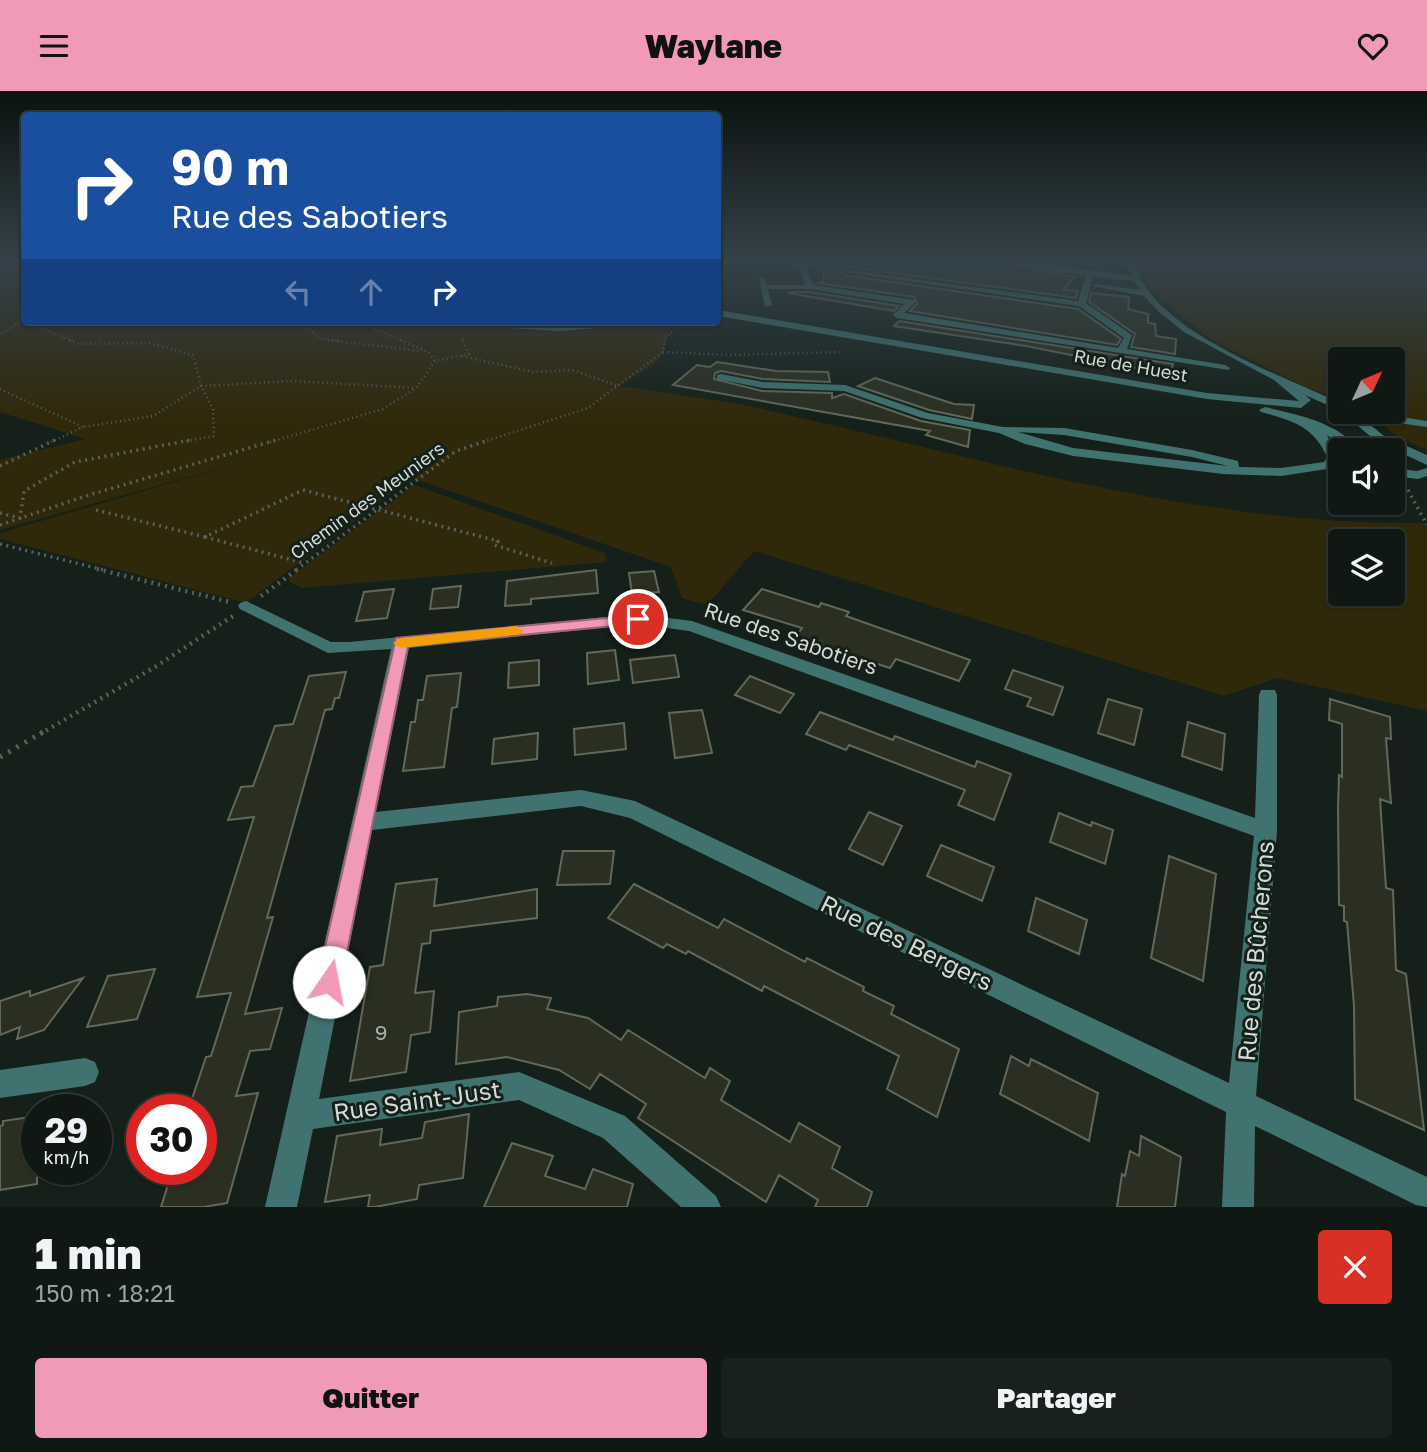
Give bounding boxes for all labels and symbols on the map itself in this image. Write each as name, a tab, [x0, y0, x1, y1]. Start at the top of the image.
street label: Rue de Huest	[1072, 344, 1190, 386]
north arrow	[1328, 347, 1405, 423]
street label: Chemin des Meuniers	[286, 437, 448, 563]
pin	[608, 589, 668, 649]
street label: Rue des Sabotiers	[701, 596, 881, 680]
street label: Rue des Bûcherons	[1231, 840, 1279, 1062]
street label: Rue des Bergers	[816, 888, 998, 996]
position arrow	[292, 945, 366, 1019]
house number: 9	[375, 1019, 387, 1045]
street label: Rue Saint-Just	[332, 1074, 502, 1126]
speed limit sign: 30	[126, 1094, 217, 1185]

